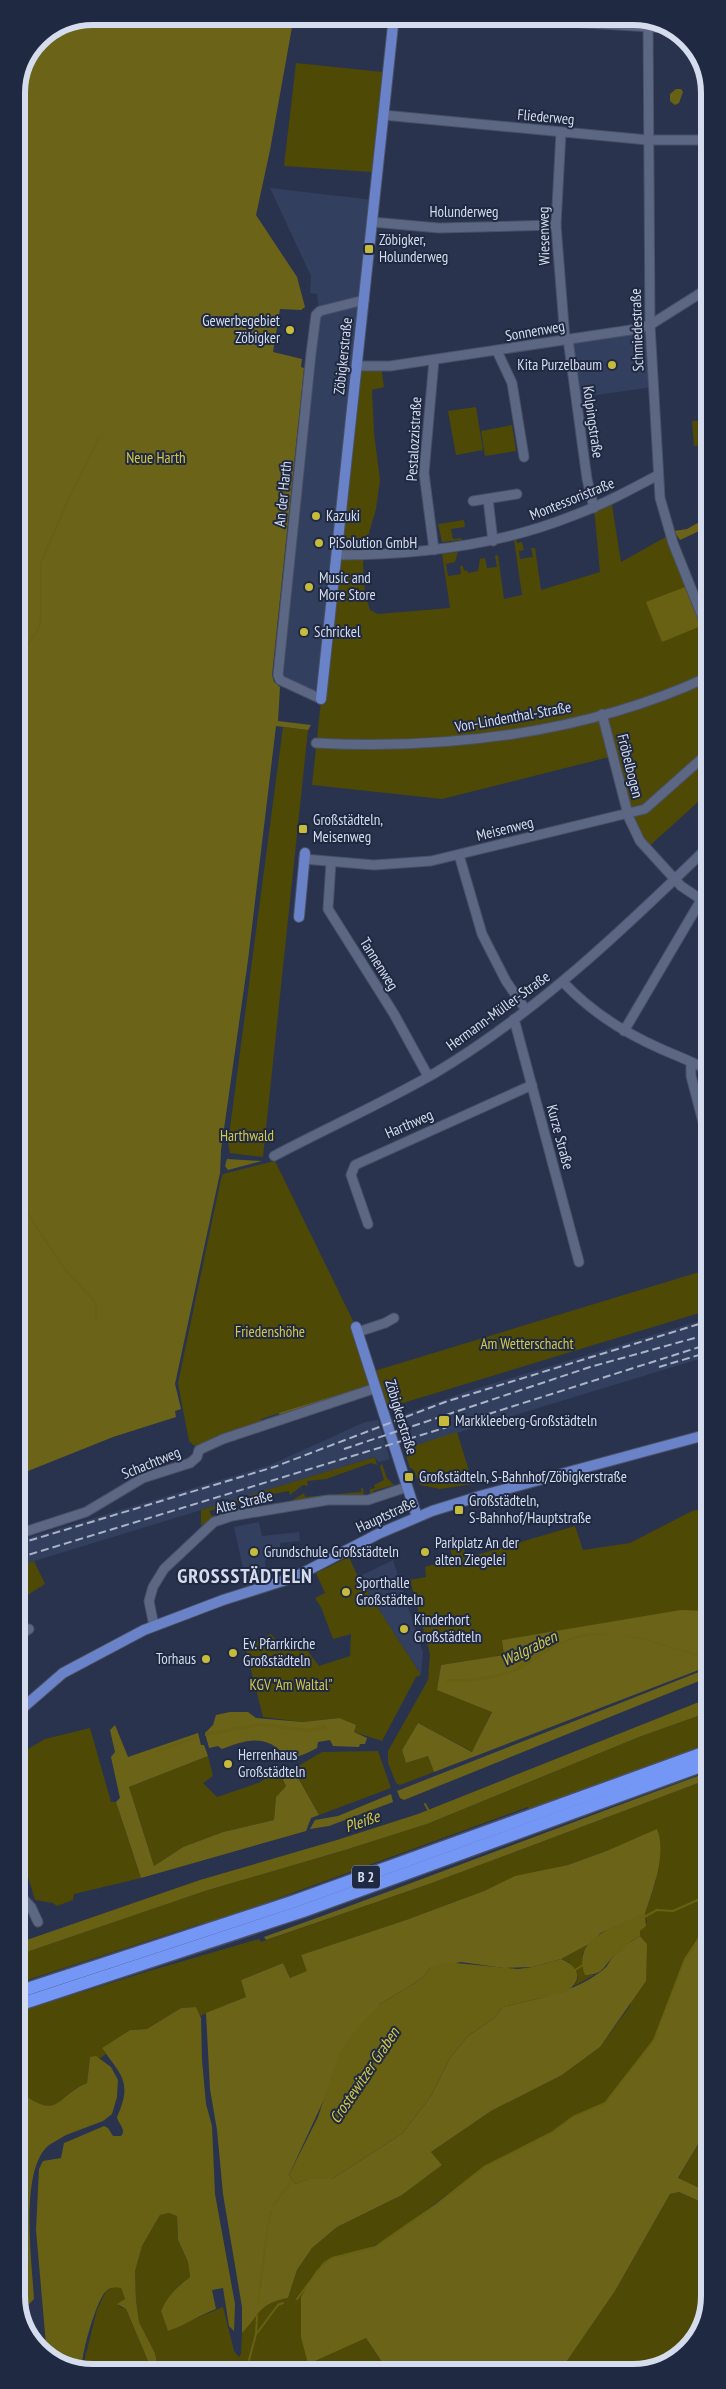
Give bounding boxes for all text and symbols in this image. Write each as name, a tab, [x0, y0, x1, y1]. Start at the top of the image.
street label: Fliederweg	[517, 105, 575, 128]
street label: Holunderweg	[429, 202, 499, 221]
street label: Wiesenweg	[533, 207, 554, 265]
place label: Zöbigker, Holunderweg	[379, 230, 448, 266]
marker: Zöbigker, Holunderweg	[363, 243, 375, 255]
street label: Schmiedestraße	[626, 288, 647, 372]
place label: Gewerbegebiet Zöbigker	[202, 311, 281, 347]
street label: Zöbigkerstraße	[329, 316, 356, 395]
street label: Sonnenweg	[504, 316, 566, 345]
marker: Gewerbegebiet Zöbigker	[284, 324, 296, 336]
place label: Kita Purzelbaum	[517, 355, 602, 374]
marker: Kita Purzelbaum	[606, 359, 618, 371]
street label: Kolpingstraße	[579, 385, 608, 459]
street label: Pestalozzistraße	[402, 396, 425, 482]
park label: Neue Harth	[126, 448, 186, 467]
street label: An der Harth	[270, 460, 295, 528]
street label: Montessoristraße	[527, 473, 617, 524]
place label: Kazuki	[326, 506, 360, 525]
marker: Kazuki	[310, 510, 322, 522]
place label: PiSolution GmbH	[329, 533, 417, 552]
marker: PiSolution GmbH	[313, 537, 325, 549]
place label: Music and More Store	[319, 568, 376, 604]
marker: Music and More Store	[303, 581, 315, 593]
place label: Schrickel	[314, 622, 361, 641]
marker: Schrickel	[298, 626, 310, 638]
street label: Von-Lindenthal-Straße	[452, 697, 573, 736]
street label: Fröbelbogen	[613, 732, 648, 800]
place label: Großstädteln, Meisenweg	[313, 810, 383, 846]
street label: Meisenweg	[474, 812, 535, 845]
marker: Großstädteln, Meisenweg	[297, 823, 309, 835]
street label: Tannenweg	[356, 934, 403, 994]
street label: Hermann-Müller-Straße	[442, 967, 553, 1055]
street label: Kurze Straße	[543, 1102, 578, 1171]
street label: Harthweg	[382, 1105, 436, 1142]
park label: Harthwald	[220, 1126, 274, 1145]
park label: Friedenshöhe	[235, 1322, 305, 1341]
park label: Am Wetterschacht	[480, 1334, 574, 1353]
street label: Zöbigkerstraße	[381, 1377, 422, 1457]
place label: Markkleeberg-Großstädteln	[455, 1411, 597, 1430]
marker: Markkleeberg-Großstädteln	[437, 1414, 451, 1428]
street label: Schachtweg	[119, 1442, 183, 1483]
place label: Großstädteln, S-Bahnhof/Zöbigkerstraße	[419, 1467, 627, 1486]
marker: Großstädteln, S-Bahnhof/Zöbigkerstraße	[403, 1471, 415, 1483]
street label: Alte Straße	[213, 1486, 274, 1517]
place label: Großstädteln, S-Bahnhof/Hauptstraße	[469, 1491, 591, 1527]
street label: Hauptstraße	[353, 1492, 419, 1537]
marker: Großstädteln, S-Bahnhof/Hauptstraße	[453, 1504, 465, 1516]
place label: Parkplatz An der alten Ziegelei	[435, 1533, 520, 1569]
place label: Grundschule Großstädteln	[264, 1542, 399, 1561]
marker: Grundschule Großstädteln	[248, 1546, 260, 1558]
marker: Parkplatz An der alten Ziegelei	[419, 1546, 431, 1558]
district label: GROSSSTÄDTELN	[177, 1563, 313, 1589]
place label: Sporthalle Großstädteln	[356, 1573, 423, 1609]
marker: Sporthalle Großstädteln	[340, 1586, 352, 1598]
place label: Kinderhort Großstädteln	[414, 1610, 481, 1646]
marker: Kinderhort Großstädteln	[398, 1623, 410, 1635]
water label: Walgraben	[498, 1626, 561, 1670]
place label: Ev. Pfarrkirche Großstädteln	[243, 1634, 315, 1670]
marker: Ev. Pfarrkirche Großstädteln	[227, 1647, 239, 1659]
place label: Torhaus	[156, 1649, 196, 1668]
marker: Torhaus	[200, 1653, 212, 1665]
park label: KGV "Am Waltal"	[250, 1675, 332, 1694]
place label: Herrenhaus Großstädteln	[238, 1745, 305, 1781]
marker: Herrenhaus Großstädteln	[222, 1758, 234, 1770]
water label: Pleiße	[342, 1805, 383, 1836]
road number: B 2	[352, 1865, 380, 1888]
water label: Crostewitzer Graben	[325, 2023, 404, 2127]

